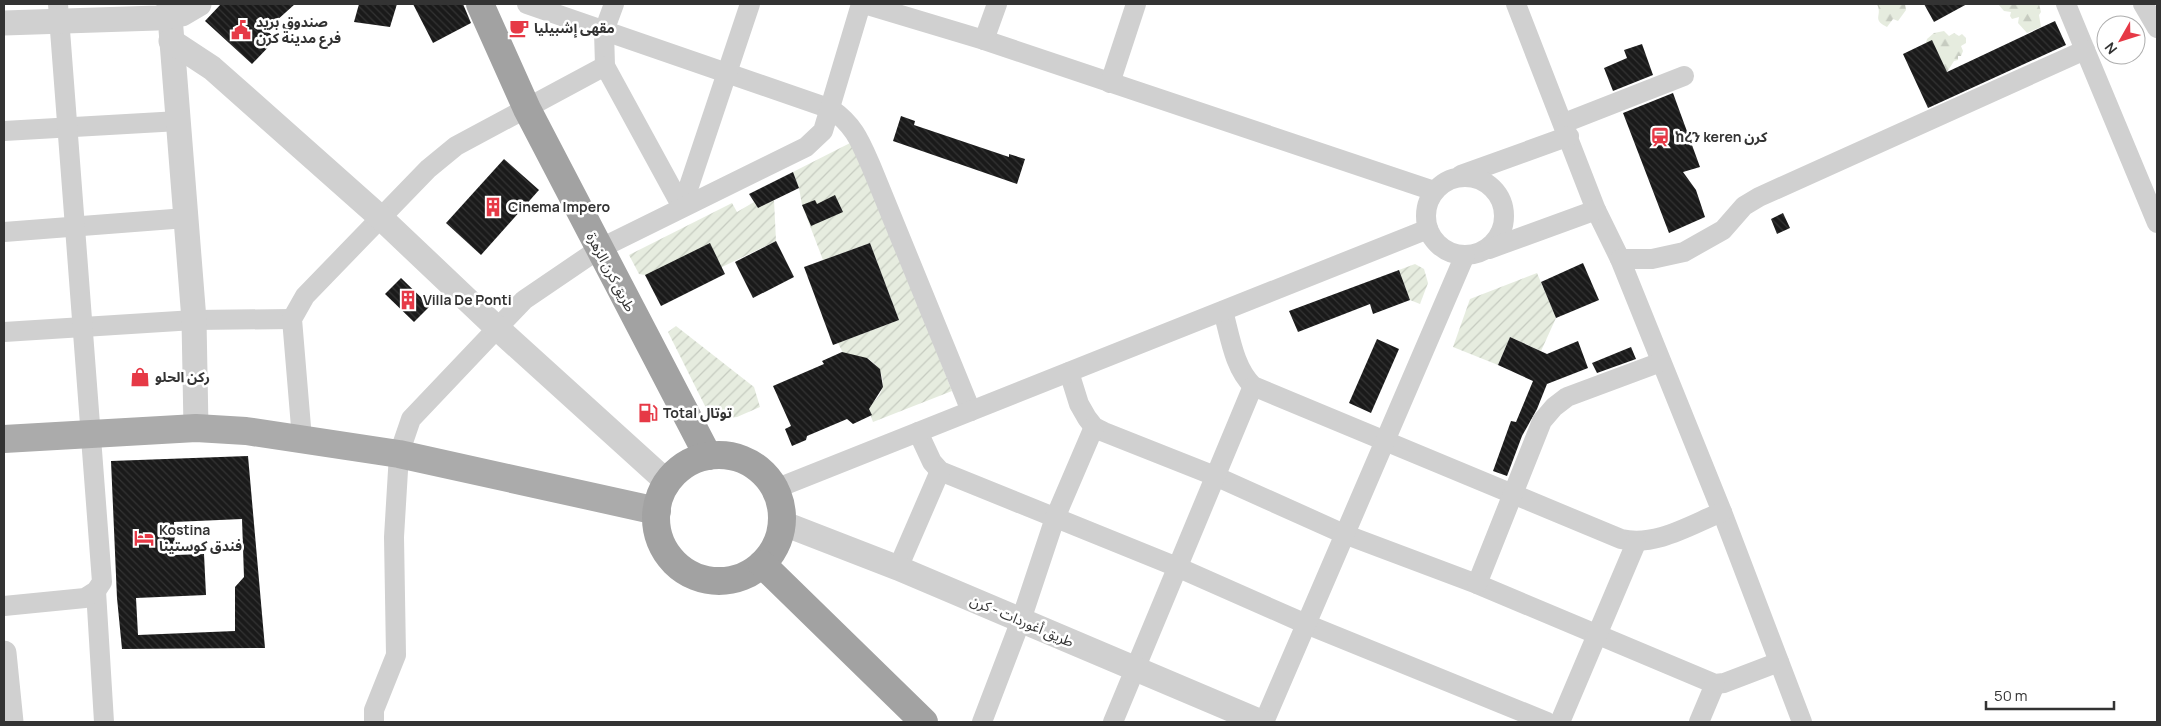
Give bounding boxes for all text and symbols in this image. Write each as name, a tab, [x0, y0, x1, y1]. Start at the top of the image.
place label: صندوق بريد فرع مدينة كرن	[256, 12, 341, 49]
north arrow	[2096, 15, 2146, 65]
cafe icon: مقهى إشبيليا	[508, 17, 530, 39]
place label: مقهى إشبيليا	[534, 18, 615, 38]
public building icon: صندوق بريد فرع مدينة كرن	[230, 19, 252, 41]
text: N	[2100, 39, 2121, 58]
station icon: ከረን keren كرن	[1649, 126, 1671, 148]
place label: ከረን keren كرن	[1675, 127, 1768, 146]
building icon: Cinema Impero	[482, 196, 504, 218]
place label: Cinema Impero	[508, 197, 611, 216]
street label: طريق كرن الزهرة	[582, 229, 640, 315]
building icon: Villa De Ponti	[397, 289, 419, 311]
place label: Villa De Ponti	[423, 290, 512, 309]
shop icon: ركن الحلو	[129, 366, 151, 388]
place label: ركن الحلو	[155, 367, 210, 386]
fuel station icon: Total توتال	[637, 402, 659, 424]
place label: Total توتال	[663, 403, 732, 422]
place label: Kostina فندق كوستينا	[159, 520, 242, 555]
hotel icon: Kostina فندق كوستينا	[133, 527, 155, 549]
street label: طريق أغوردات - كرن	[967, 590, 1077, 652]
scale bar	[1986, 678, 2114, 710]
text: 50 m	[1994, 685, 2028, 706]

